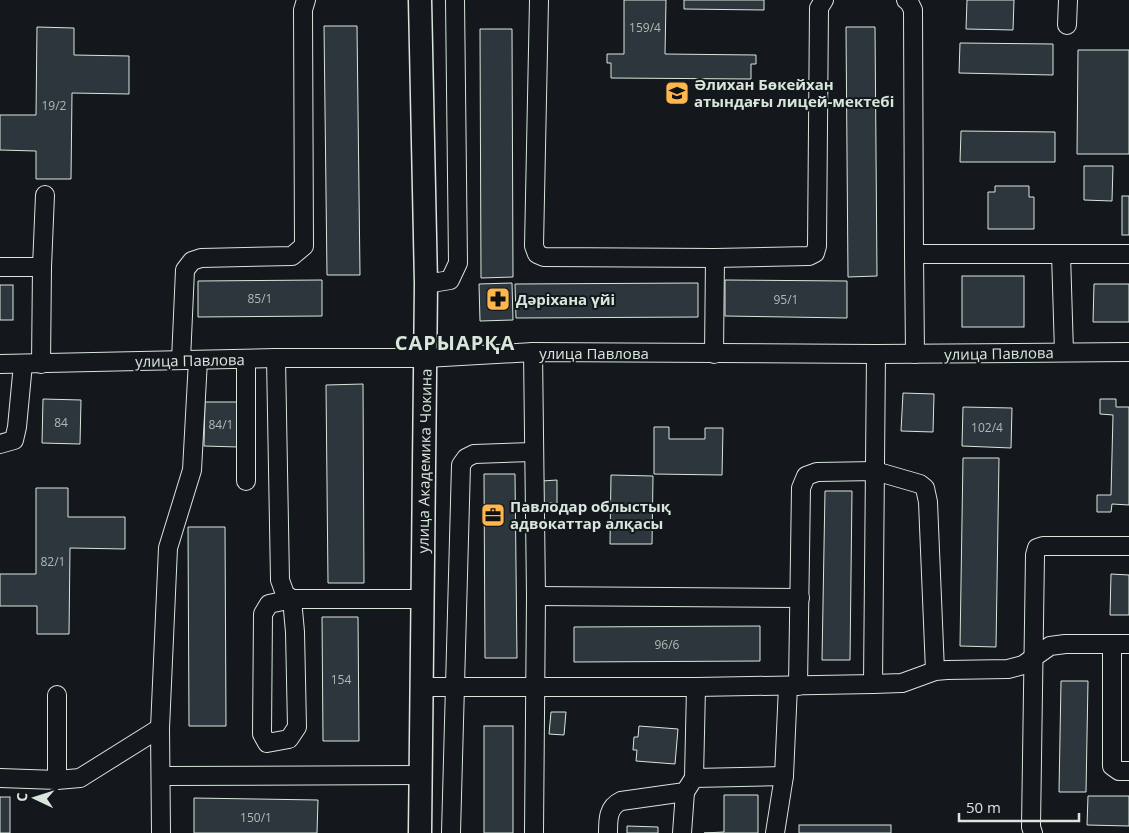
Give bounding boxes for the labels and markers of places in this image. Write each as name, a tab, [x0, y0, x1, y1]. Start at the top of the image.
place label: Әлихан Бөкейхан атындағы лицей-мектебі	[694, 74, 894, 111]
school or university icon: Әлихан Бөкейхан атындағы лицей-мектебі	[664, 80, 690, 106]
pharmacy icon: Дәріхана үйі	[485, 286, 511, 312]
place label: Дәріхана үйі	[516, 289, 615, 309]
place label: Павлодар облыстық адвокаттар алқасы	[510, 496, 671, 533]
office icon: Павлодар облыстық адвокаттар алқасы	[480, 502, 506, 528]

